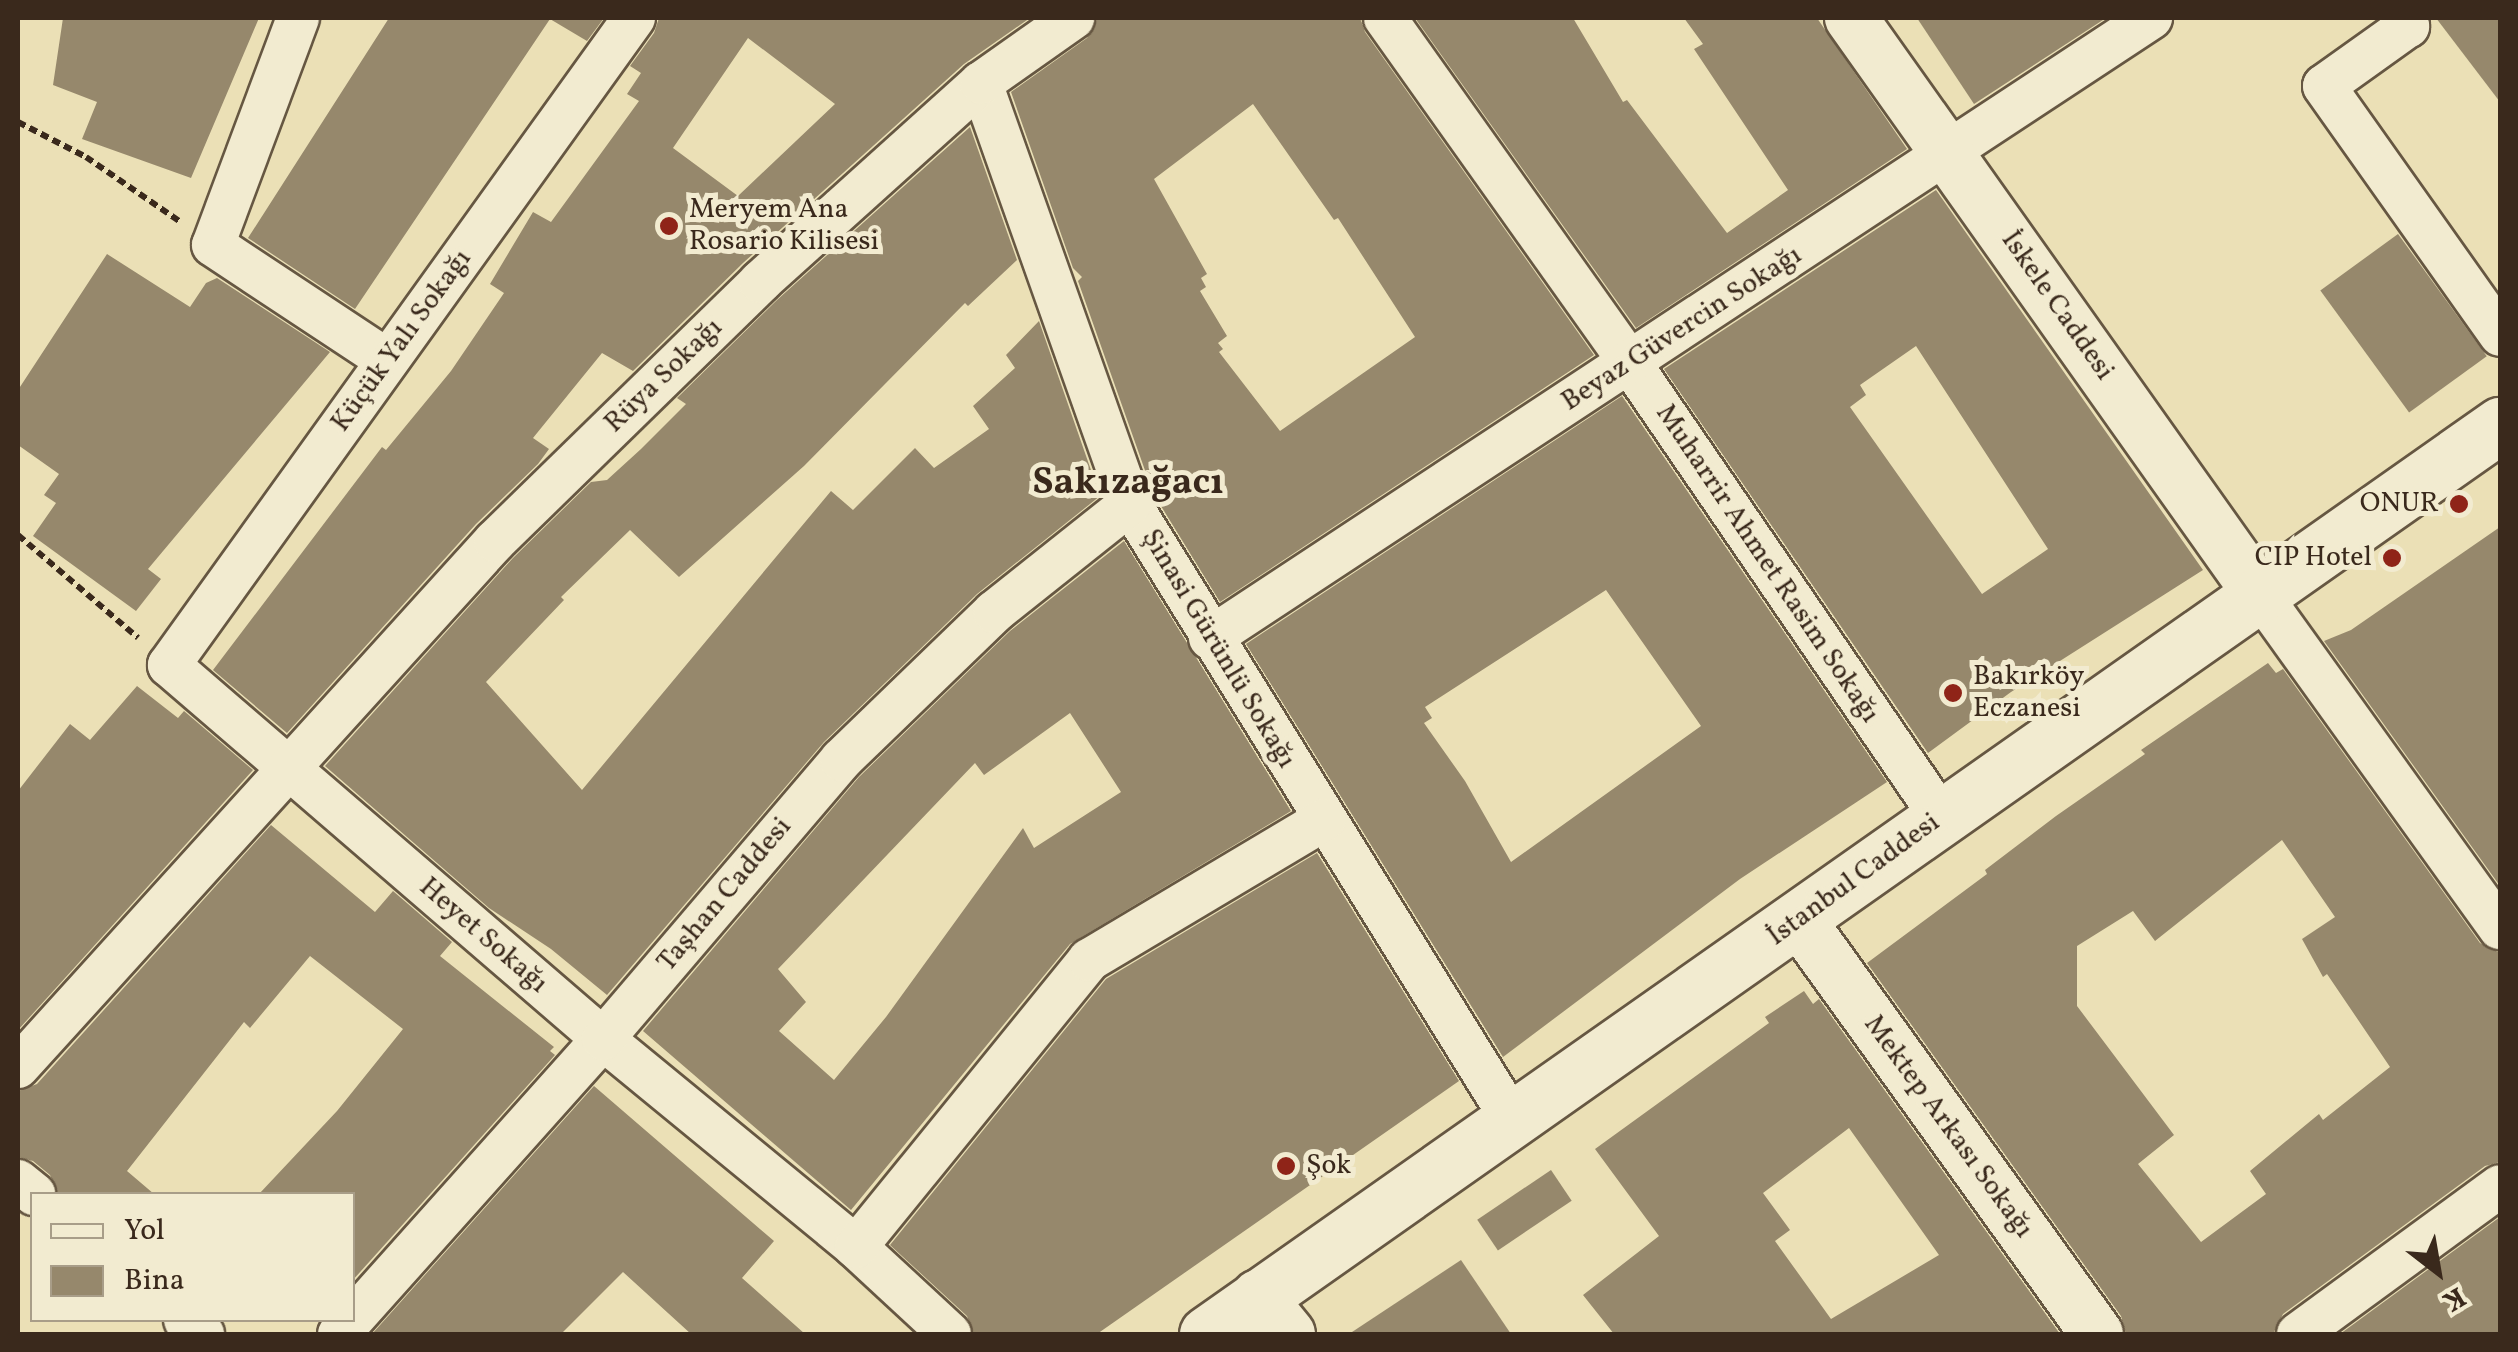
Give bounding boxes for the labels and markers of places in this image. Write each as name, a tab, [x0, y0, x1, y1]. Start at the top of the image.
place label: Meryem Ana Rosario Kilisesi	[689, 193, 879, 259]
marker: Meryem Ana Rosario Kilisesi	[658, 215, 680, 237]
place label: ONUR	[2360, 487, 2439, 521]
marker: ONUR	[2448, 493, 2470, 515]
place label: CIP Hotel	[2255, 541, 2372, 575]
marker: CIP Hotel	[2381, 547, 2403, 569]
place label: Bakırköy Eczanesi	[1973, 660, 2084, 726]
marker: Bakırköy Eczanesi	[1942, 682, 1964, 704]
place label: Şok	[1306, 1149, 1351, 1183]
marker: Şok	[1275, 1155, 1297, 1177]

